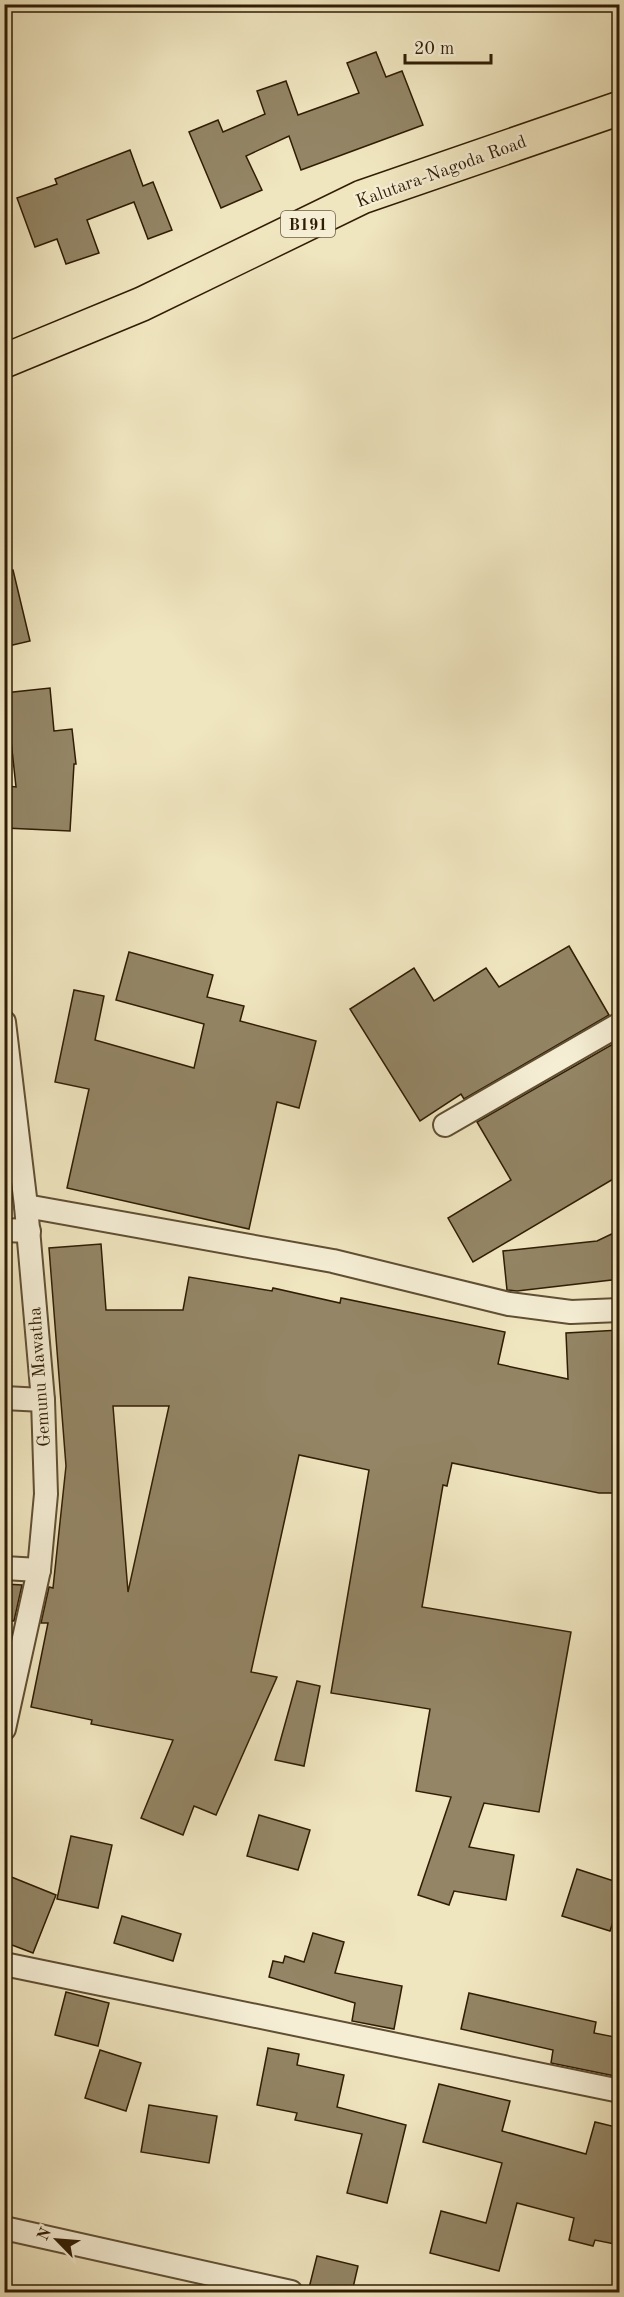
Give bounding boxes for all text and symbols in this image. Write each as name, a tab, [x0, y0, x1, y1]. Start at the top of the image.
scale bar	[405, 27, 490, 65]
text: 20 m	[414, 40, 454, 58]
street label: Kalutara-Nagoda Road	[354, 133, 529, 211]
road number: B191	[281, 211, 335, 237]
street label: Gemunu Mawatha	[26, 1306, 54, 1448]
north arrow	[27, 2210, 87, 2270]
text: N	[35, 2225, 55, 2243]

